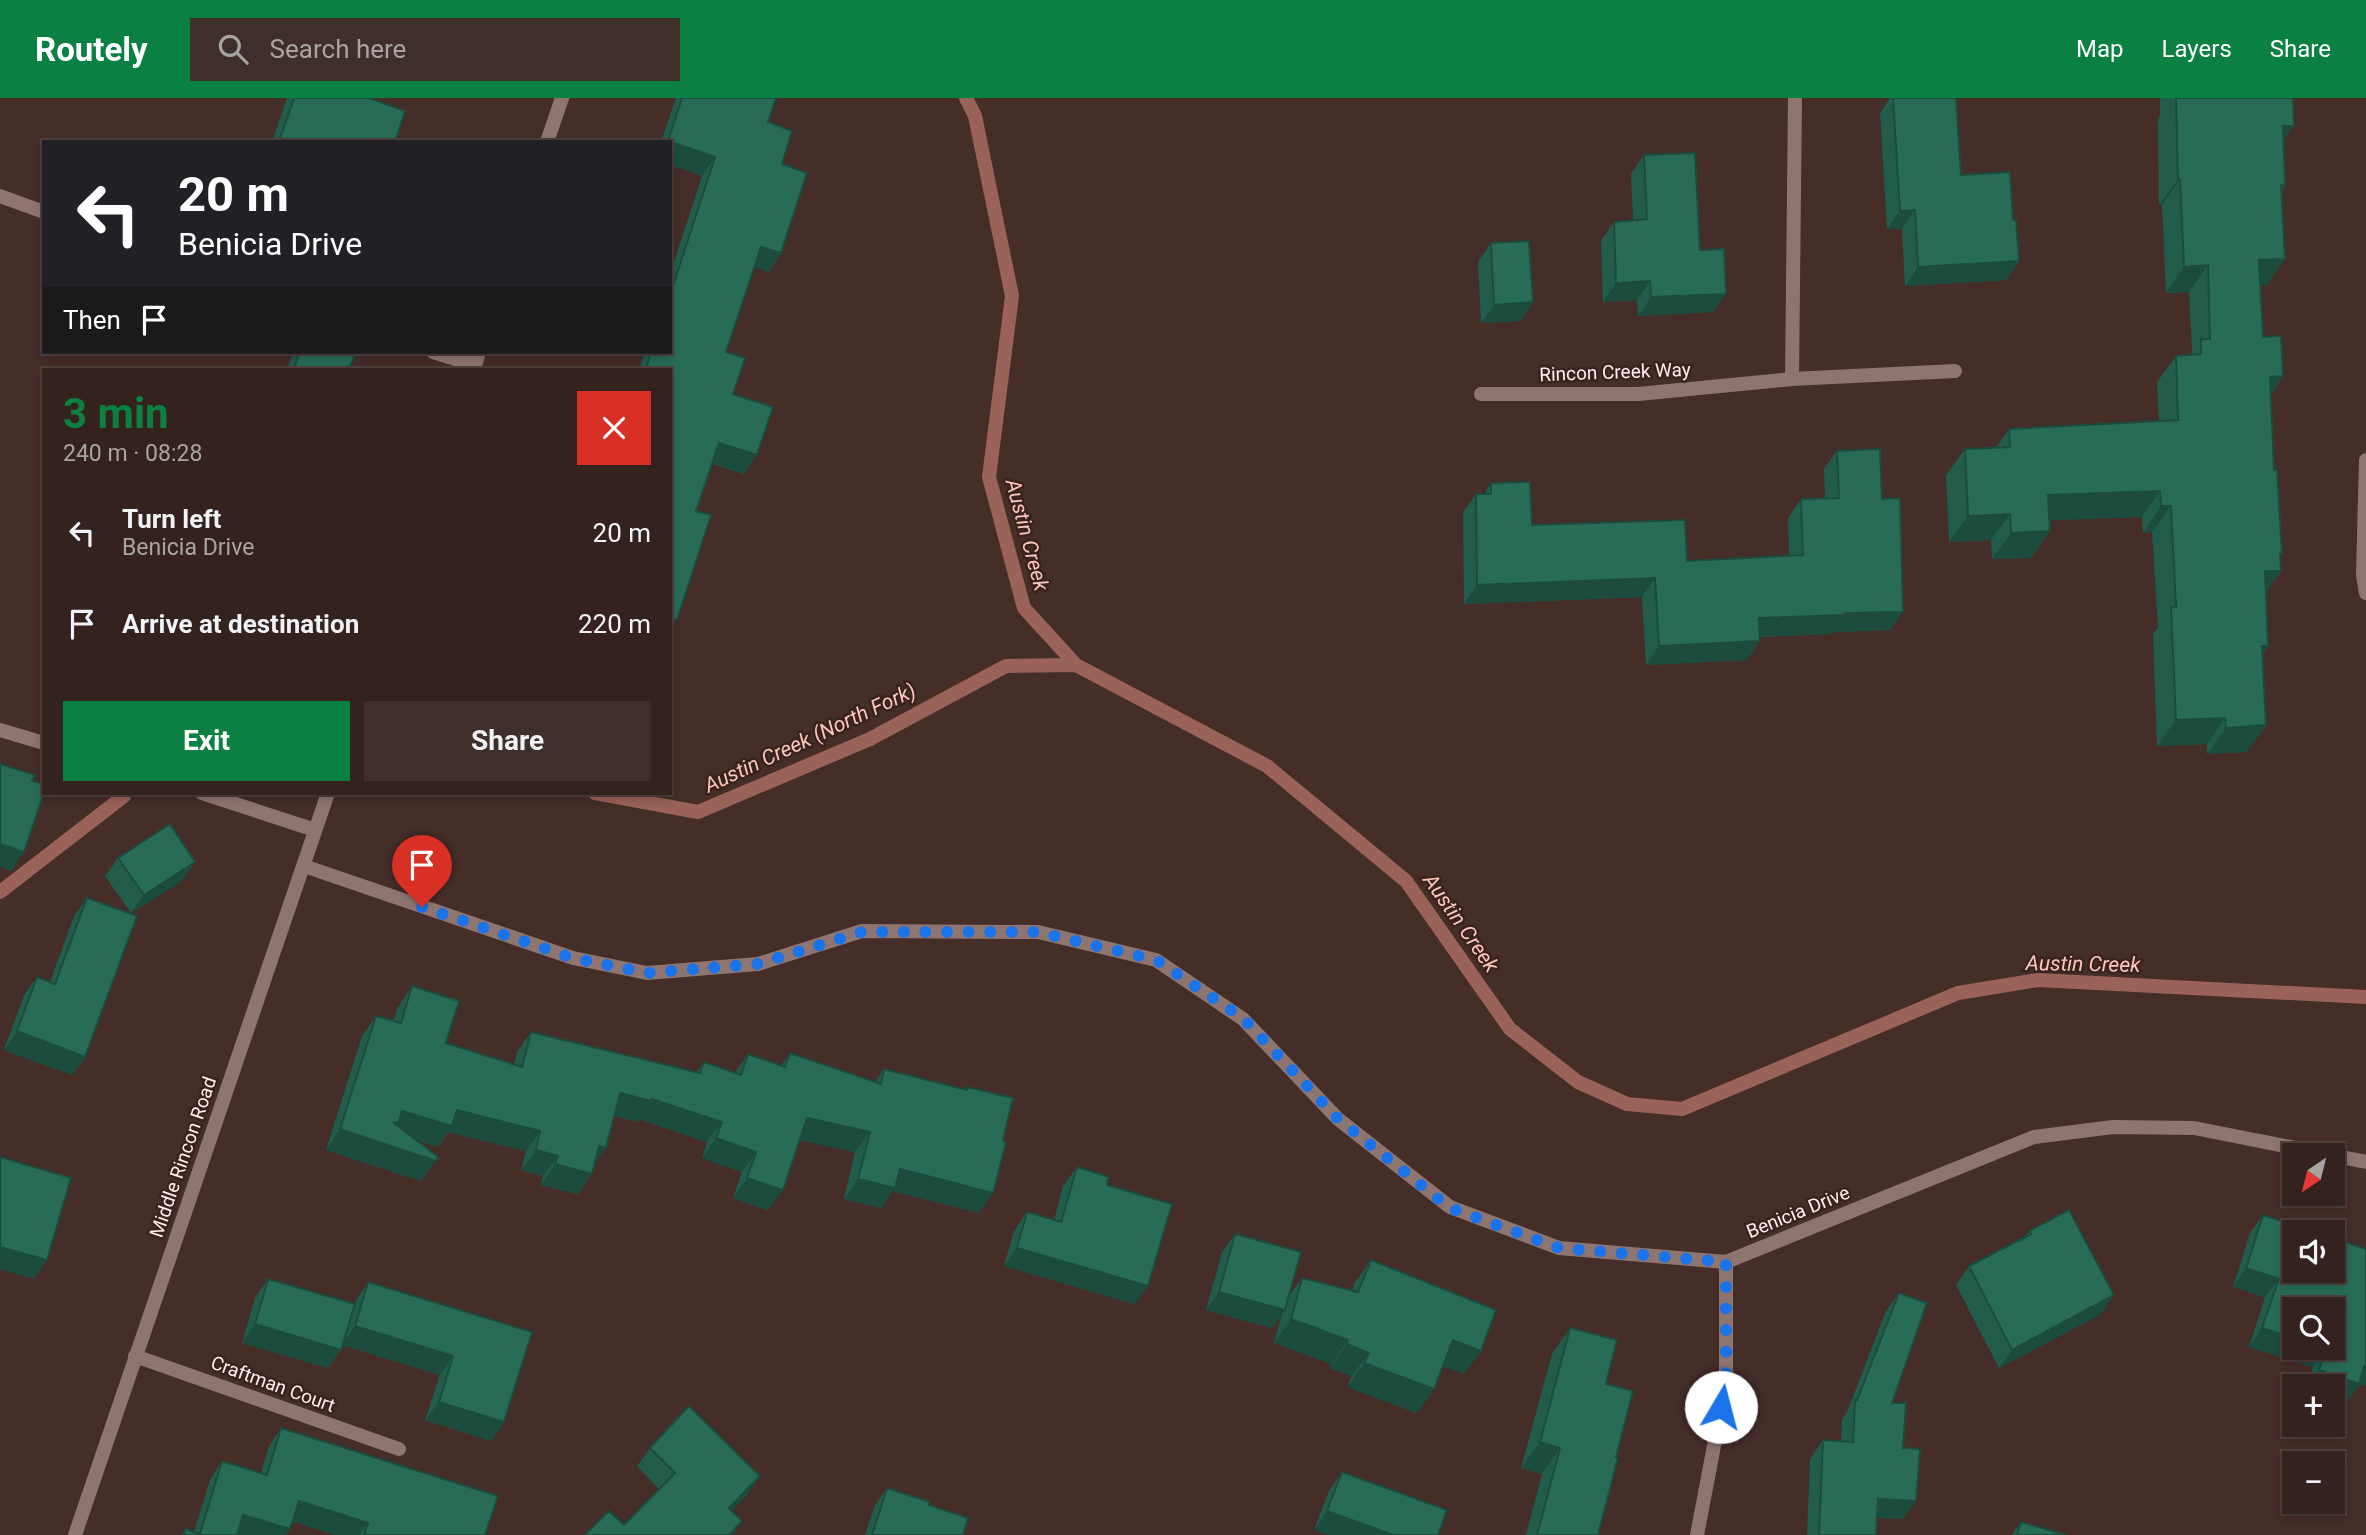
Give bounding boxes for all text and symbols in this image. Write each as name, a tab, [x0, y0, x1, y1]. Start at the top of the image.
search box	[190, 18, 680, 81]
text: Routely	[35, 30, 148, 69]
icon: search	[214, 30, 252, 68]
text: Search here	[270, 34, 406, 64]
text: Map	[2076, 35, 2124, 63]
text: Layers	[2162, 35, 2232, 63]
text: Share	[2270, 35, 2331, 63]
text: 20 m	[178, 166, 289, 223]
icon: left	[63, 168, 154, 259]
text: Benicia Drive	[178, 225, 362, 263]
icon: arrive	[135, 301, 173, 339]
text: Then	[63, 305, 121, 335]
street label: Rincon Creek Way	[1539, 358, 1691, 386]
text: 3 min	[63, 389, 169, 438]
button: close	[577, 391, 651, 465]
text: 240 m · 08:28	[63, 440, 202, 467]
water label: Austin Creek	[1000, 475, 1054, 594]
text: Turn left	[122, 504, 221, 534]
icon: left	[63, 514, 101, 552]
text: 20 m	[593, 518, 651, 548]
text: Benicia Drive	[122, 534, 254, 561]
icon: arrive	[63, 605, 101, 643]
text: Arrive at destination	[122, 609, 359, 639]
text: 220 m	[578, 609, 651, 639]
water label: Austin Creek (North Fork)	[700, 678, 920, 798]
button: Exit	[63, 701, 350, 781]
button: Share	[364, 701, 651, 781]
pin	[392, 835, 452, 907]
icon: arrive	[403, 846, 441, 884]
water label: Austin Creek	[1418, 868, 1504, 977]
water label: Austin Creek	[2024, 951, 2141, 977]
street label: Middle Rincon Road	[145, 1074, 221, 1240]
north arrow	[2282, 1143, 2345, 1206]
map controls	[2282, 1143, 2345, 1514]
street label: Benicia Drive	[1743, 1181, 1853, 1243]
button: sound	[2282, 1220, 2345, 1283]
button: search	[2282, 1297, 2345, 1360]
street label: Craftman Court	[208, 1351, 338, 1417]
position arrow	[1684, 1370, 1758, 1444]
button: +	[2282, 1374, 2345, 1437]
button: −	[2282, 1451, 2345, 1514]

